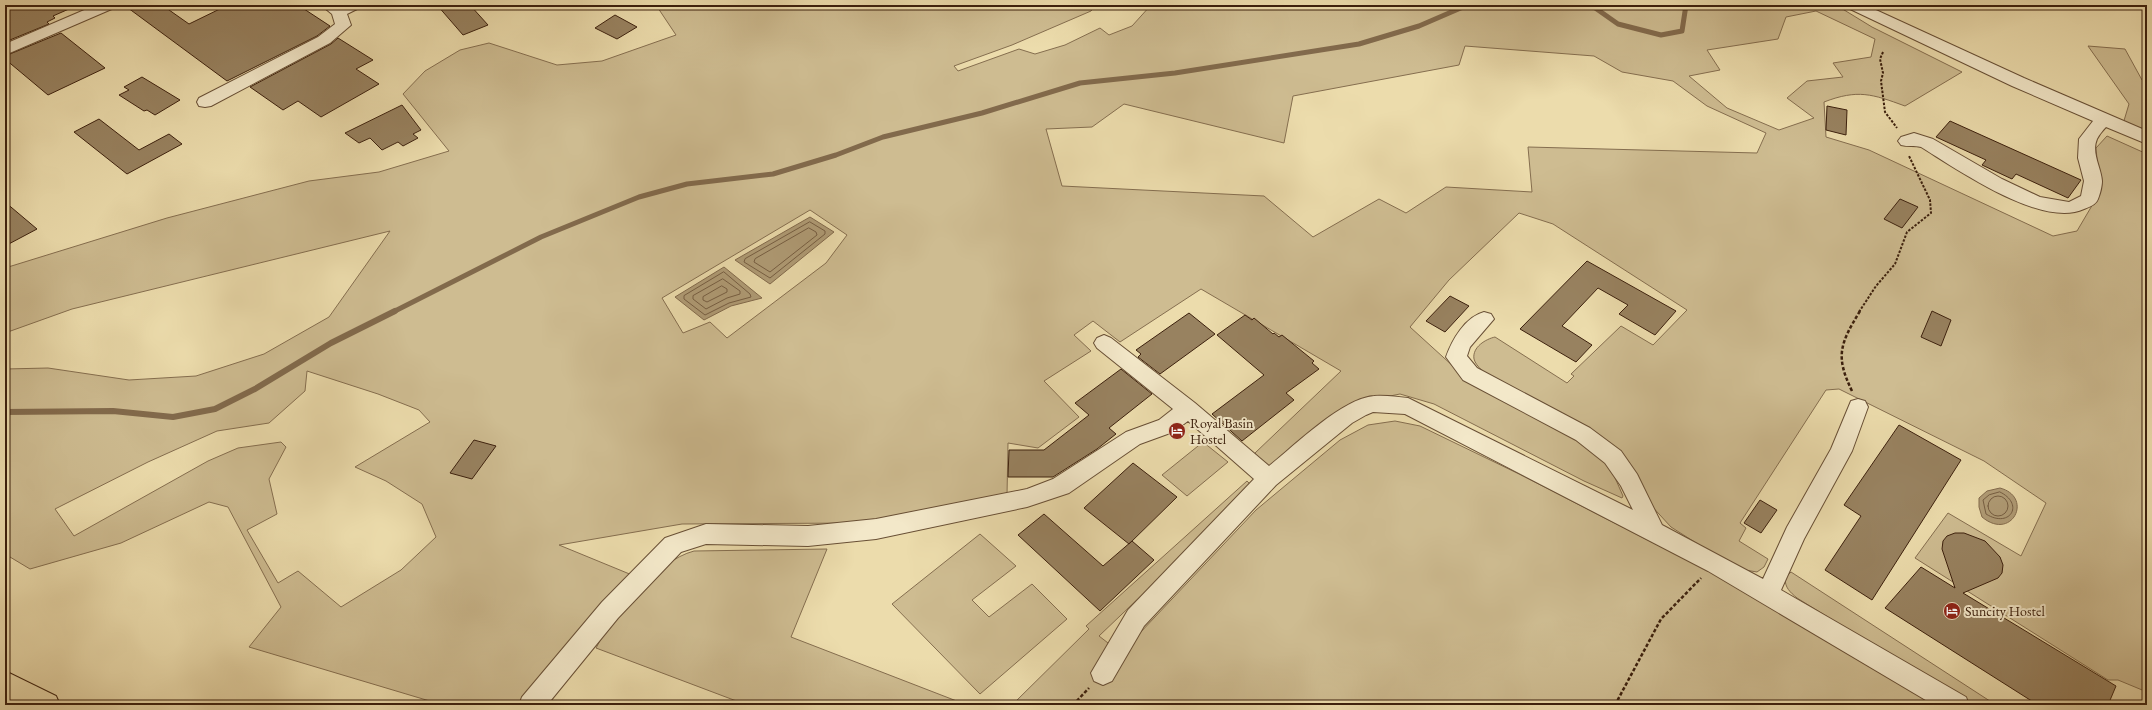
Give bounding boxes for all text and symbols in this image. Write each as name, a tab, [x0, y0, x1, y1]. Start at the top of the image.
place label: Royal Basin Hostel	[1190, 414, 1254, 448]
hotel icon: Royal Basin Hostel	[1167, 421, 1187, 441]
hotel icon: Suncity Hostel	[1942, 601, 1962, 621]
place label: Suncity Hostel	[1965, 602, 2045, 620]

